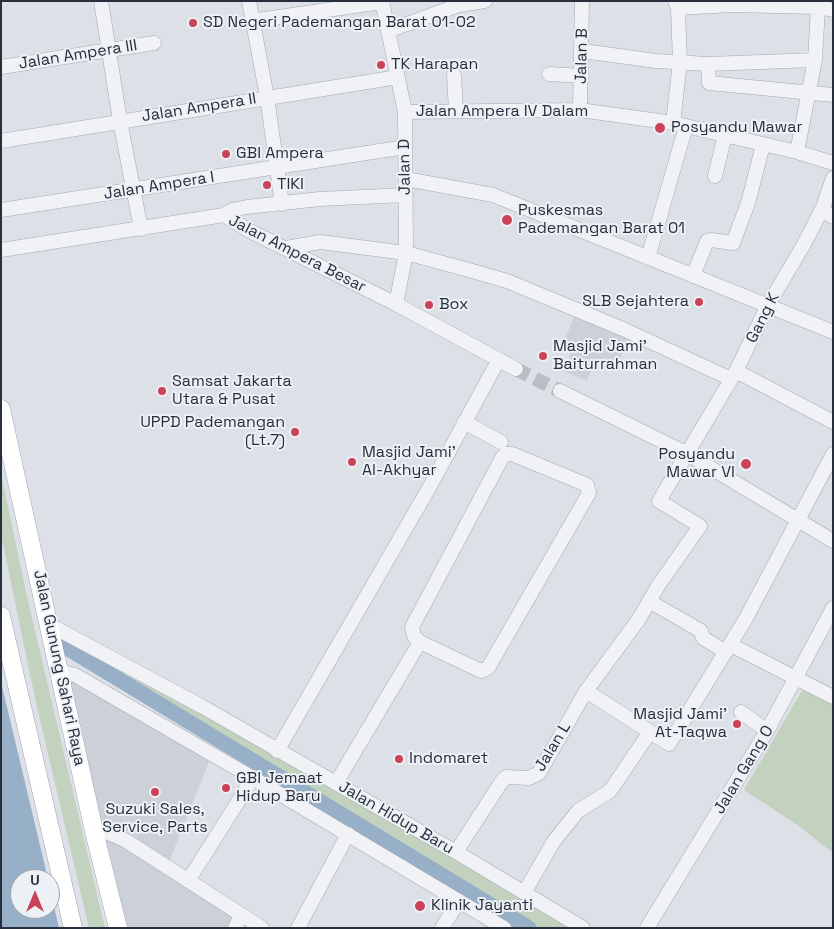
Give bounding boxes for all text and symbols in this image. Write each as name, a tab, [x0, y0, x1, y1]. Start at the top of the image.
place label: SD Negeri Pademangan Barat 01-02	[203, 13, 476, 33]
marker: SD Negeri Pademangan Barat 01-02	[187, 17, 199, 29]
street label: Jalan B	[572, 28, 592, 84]
street label: Jalan Ampera III	[17, 36, 139, 74]
place label: TK Harapan	[391, 55, 478, 75]
marker: TK Harapan	[375, 59, 387, 71]
street label: Jalan Ampera II	[140, 89, 258, 127]
street label: Jalan Ampera IV Dalam	[416, 102, 588, 122]
place label: Posyandu Mawar	[671, 118, 802, 138]
marker: Posyandu Mawar	[653, 121, 667, 135]
street label: Jalan D	[395, 139, 415, 195]
place label: GBI Ampera	[236, 144, 324, 164]
marker: GBI Ampera	[220, 148, 232, 160]
street label: Jalan Ampera I	[102, 168, 216, 204]
place label: TIKI	[277, 175, 304, 195]
marker: TIKI	[261, 179, 273, 191]
place label: Puskesmas Pademangan Barat 01	[518, 201, 685, 239]
street label: Jalan Ampera Besar	[225, 211, 369, 297]
marker: Puskesmas Pademangan Barat 01	[500, 213, 514, 227]
street label: Gang K	[742, 290, 784, 346]
place label: SLB Sejahtera	[582, 292, 689, 312]
place label: Box	[439, 295, 468, 315]
marker: SLB Sejahtera	[693, 296, 705, 308]
marker: Box	[423, 299, 435, 311]
place label: Masjid Jami' Baiturrahman	[553, 337, 657, 375]
marker: Masjid Jami' Baiturrahman	[537, 350, 549, 362]
place label: Samsat Jakarta Utara & Pusat	[172, 372, 292, 410]
marker: Samsat Jakarta Utara & Pusat	[156, 385, 168, 397]
place label: UPPD Pademangan (Lt.7)	[140, 413, 285, 451]
marker: UPPD Pademangan (Lt.7)	[289, 426, 301, 438]
place label: Masjid Jami' Al-Akhyar	[362, 443, 456, 481]
place label: Posyandu Mawar VI	[658, 445, 735, 483]
marker: Masjid Jami' Al-Akhyar	[346, 456, 358, 468]
marker: Posyandu Mawar VI	[739, 457, 753, 471]
street label: Jalan Gunung Sahari Raya	[29, 568, 89, 768]
place label: Masjid Jami' At-Taqwa	[633, 705, 727, 743]
marker: Masjid Jami' At-Taqwa	[731, 718, 743, 730]
street label: Jalan L	[531, 719, 575, 775]
street label: Jalan Gang O	[710, 722, 778, 818]
place label: Indomaret	[409, 749, 488, 769]
marker: Indomaret	[393, 753, 405, 765]
place label: GBI Jemaat Hidup Baru	[236, 769, 323, 807]
street label: Jalan Hidup Baru	[335, 777, 457, 859]
marker: GBI Jemaat Hidup Baru	[220, 782, 232, 794]
marker: Suzuki Sales, Service, Parts	[149, 786, 161, 798]
place label: Suzuki Sales, Service, Parts	[102, 800, 208, 838]
north arrow	[10, 869, 60, 919]
text: U	[30, 871, 40, 889]
place label: Klinik Jayanti	[431, 896, 533, 916]
marker: Klinik Jayanti	[413, 899, 427, 913]

